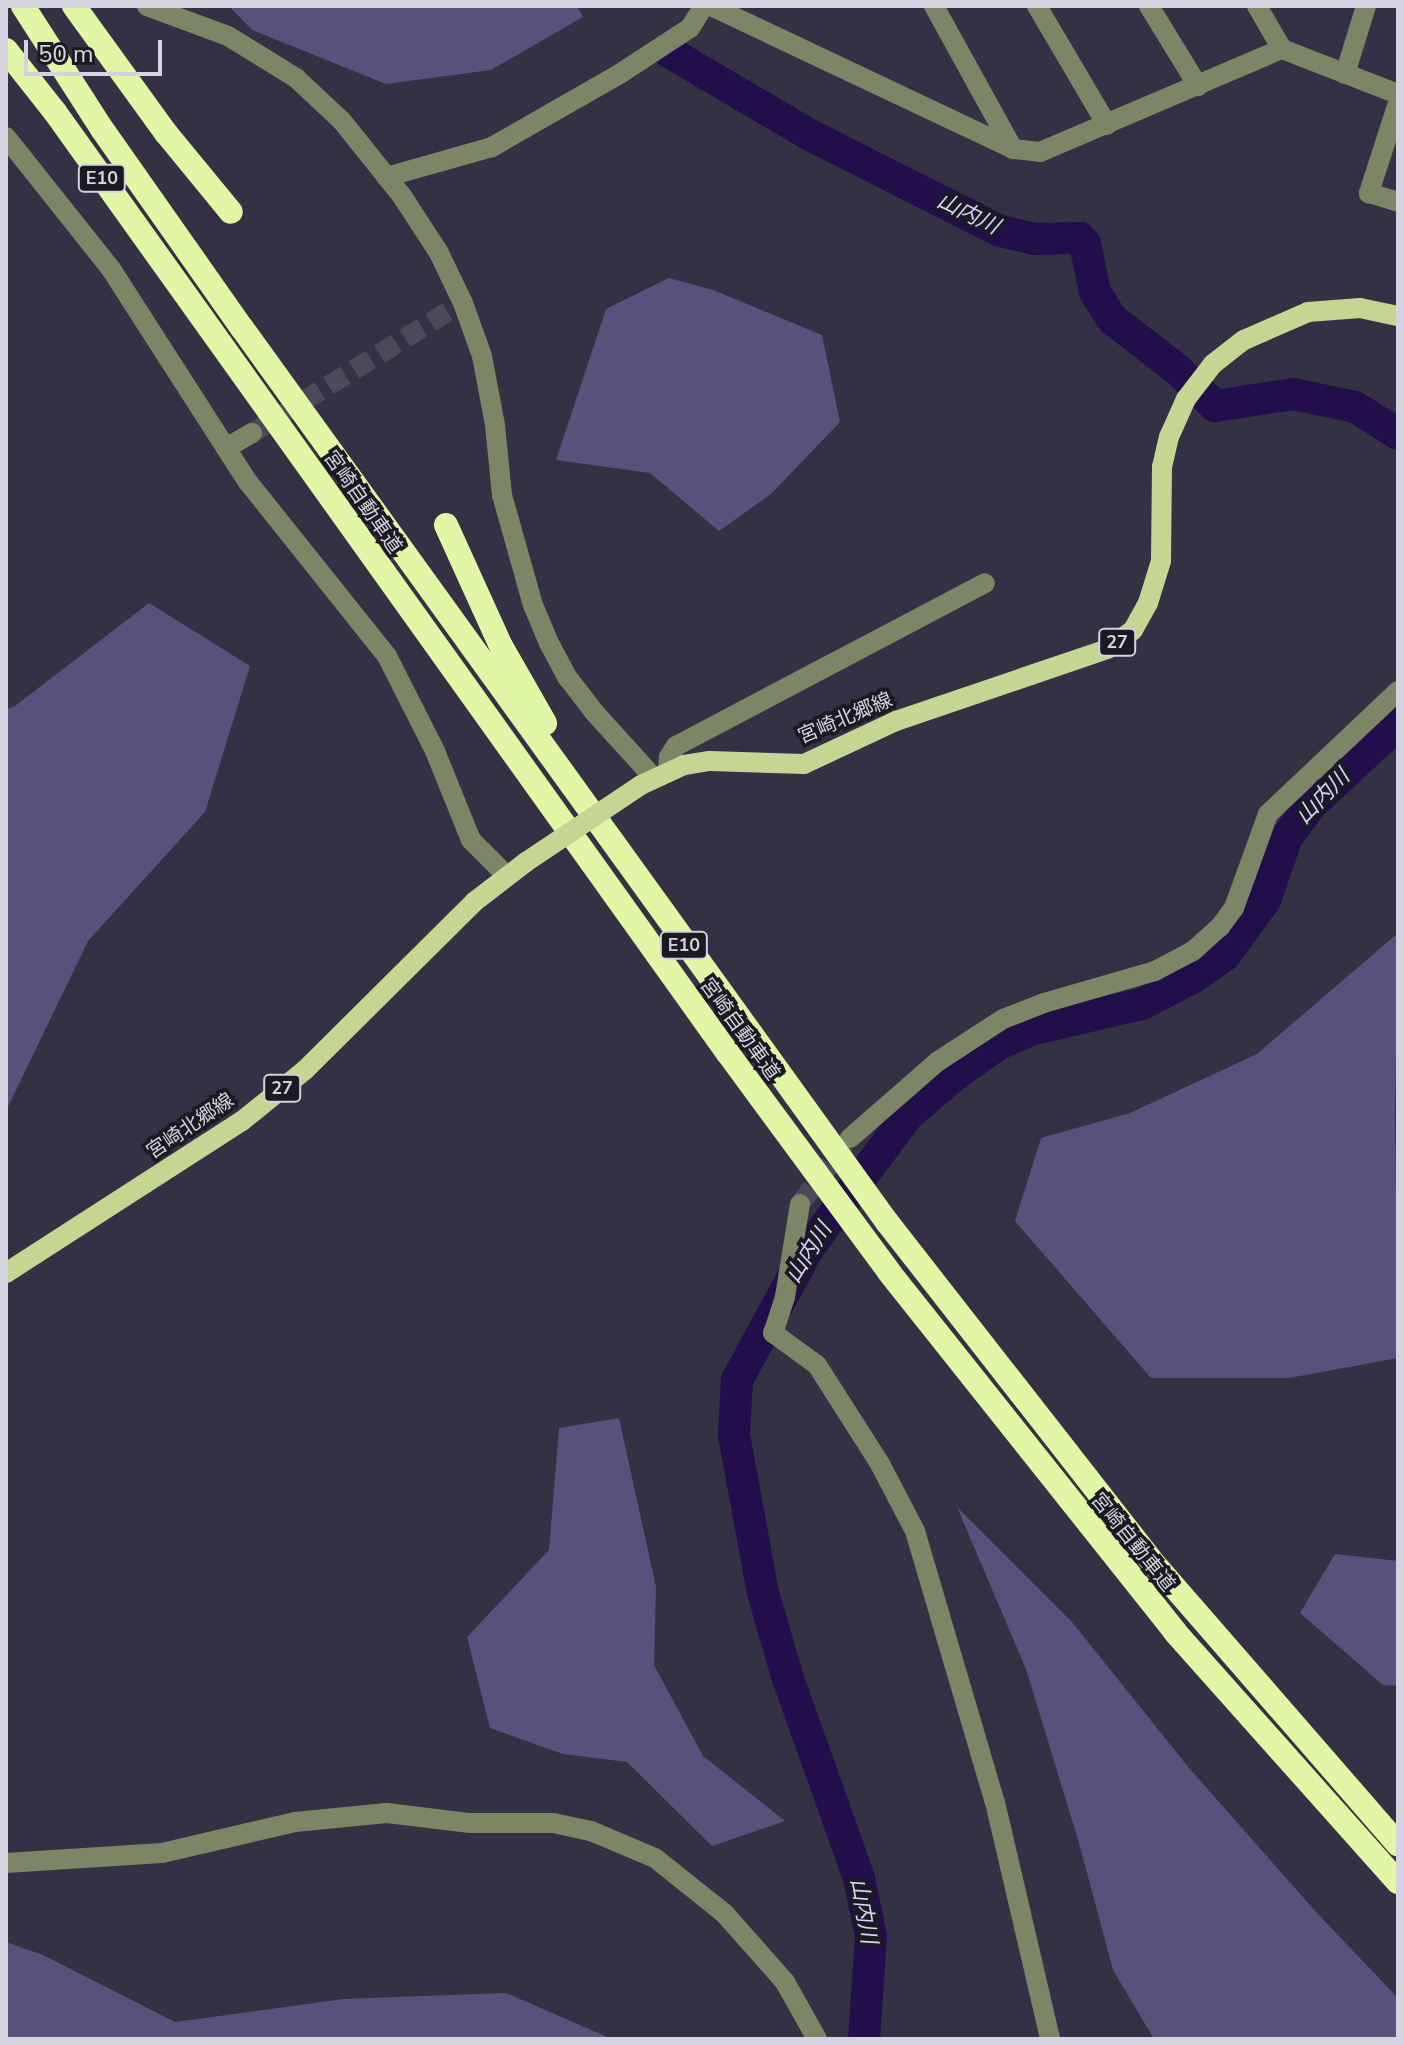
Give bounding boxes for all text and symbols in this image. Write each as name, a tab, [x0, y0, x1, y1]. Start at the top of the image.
scale bar	[28, 24, 166, 74]
text: 50 m	[38, 38, 94, 70]
road number: E10	[76, 164, 128, 192]
water label: 山内川	[933, 188, 1003, 240]
street label: 宮崎自動車道	[319, 446, 407, 558]
road number: 27	[1097, 628, 1137, 656]
street label: 宮崎北郷線	[794, 687, 896, 749]
water label: 山内川	[1291, 764, 1355, 830]
road number: E10	[658, 931, 710, 959]
street label: 宮崎自動車道	[695, 973, 785, 1085]
road number: 27	[262, 1074, 302, 1102]
street label: 宮崎北郷線	[142, 1088, 238, 1164]
water label: 山内川	[780, 1218, 838, 1288]
street label: 宮崎自動車道	[1086, 1488, 1180, 1596]
water label: 山内川	[844, 1876, 882, 1946]

